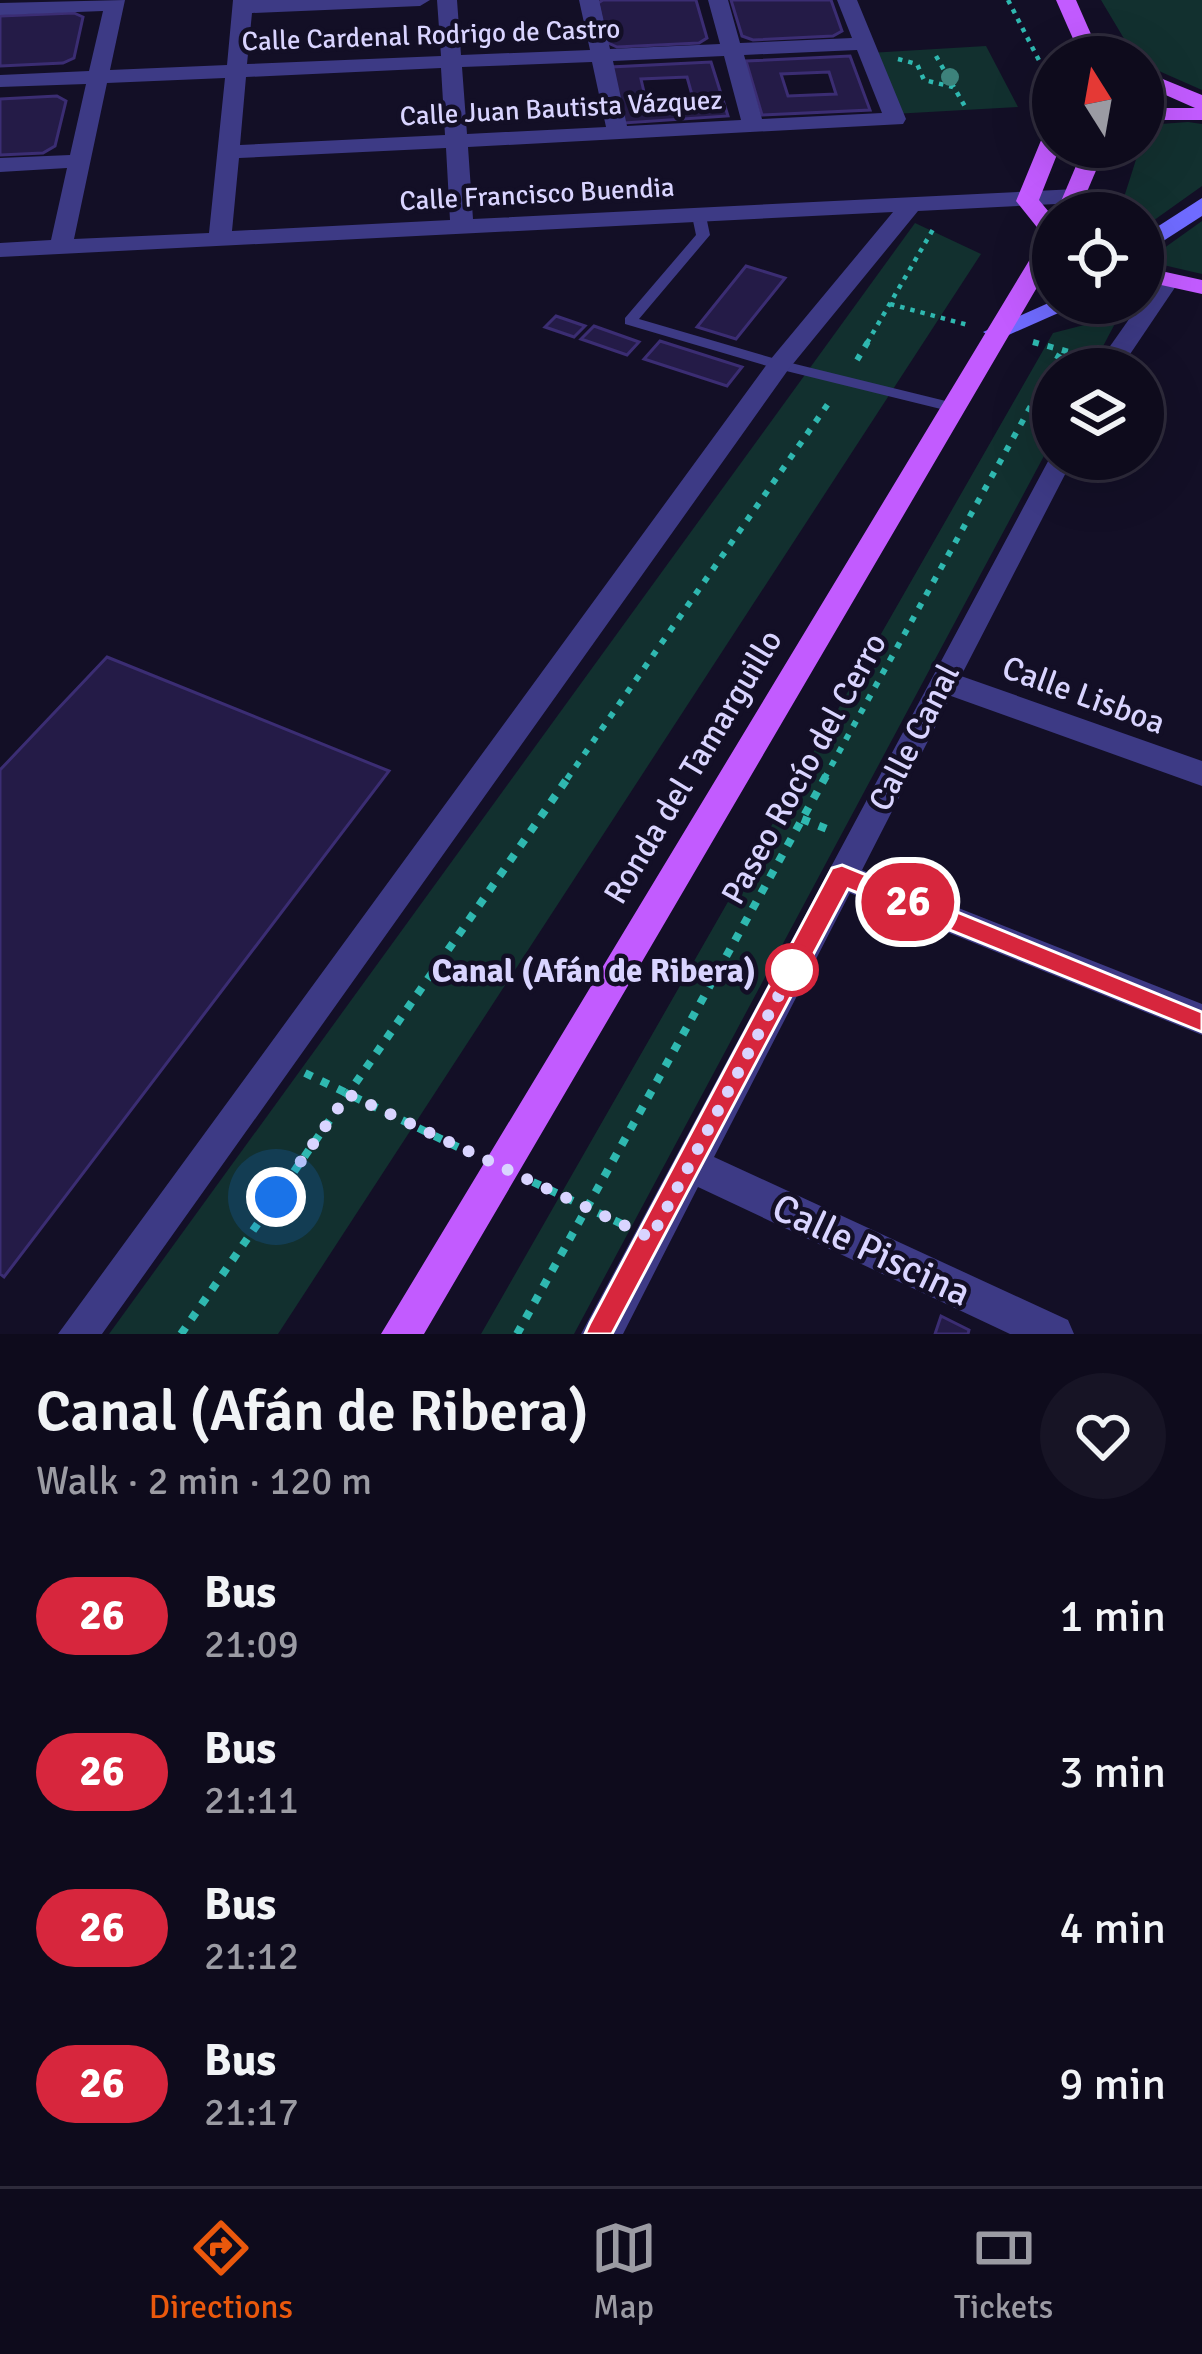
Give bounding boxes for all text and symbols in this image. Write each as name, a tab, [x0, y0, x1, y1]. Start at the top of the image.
street label: Calle Cardenal Rodrigo de Castro	[241, 12, 621, 59]
north arrow	[1032, 36, 1164, 168]
map controls	[1032, 36, 1164, 480]
street label: Calle Juan Bautista Vázquez	[399, 84, 723, 133]
street label: Calle Francisco Buendia	[399, 171, 675, 218]
button: locate	[1032, 192, 1164, 324]
button: layers	[1032, 348, 1164, 480]
street label: Ronda del Tamarguillo	[595, 622, 791, 911]
street label: Paseo Rocío del Cerro	[713, 626, 896, 912]
street label: Calle Lisboa	[997, 647, 1170, 744]
street label: Calle Canal	[860, 657, 969, 818]
line badge: 26	[854, 863, 962, 941]
text: 26	[885, 876, 931, 927]
marker: Canal (Afán de Ribera)	[767, 945, 817, 995]
place label: Canal (Afán de Ribera)	[432, 951, 756, 992]
your location	[246, 1167, 306, 1227]
street label: Calle Piscina	[765, 1183, 978, 1317]
button: heart	[1040, 1373, 1166, 1499]
text: Canal (Afán de Ribera)	[36, 1376, 589, 1447]
text: Walk · 2 min · 120 m	[36, 1457, 372, 1505]
text: Bus	[204, 1565, 276, 1620]
text: 1 min	[1059, 1589, 1166, 1644]
text: 26	[79, 1590, 125, 1641]
text: 21:09	[204, 1620, 299, 1668]
text: Bus	[204, 1721, 276, 1776]
text: 3 min	[1059, 1745, 1166, 1800]
text: 26	[79, 1746, 125, 1797]
text: 21:11	[204, 1776, 299, 1824]
text: Bus	[204, 1877, 276, 1932]
text: 4 min	[1059, 1901, 1166, 1956]
text: 26	[79, 1902, 125, 1953]
text: 21:12	[204, 1932, 299, 1980]
text: Bus	[204, 2033, 276, 2088]
text: 9 min	[1059, 2057, 1166, 2112]
text: 26	[79, 2058, 125, 2109]
text: 21:17	[204, 2088, 299, 2136]
tab: Directions	[149, 2215, 293, 2328]
tab: Map	[591, 2215, 657, 2328]
tab: Tickets	[954, 2215, 1053, 2328]

